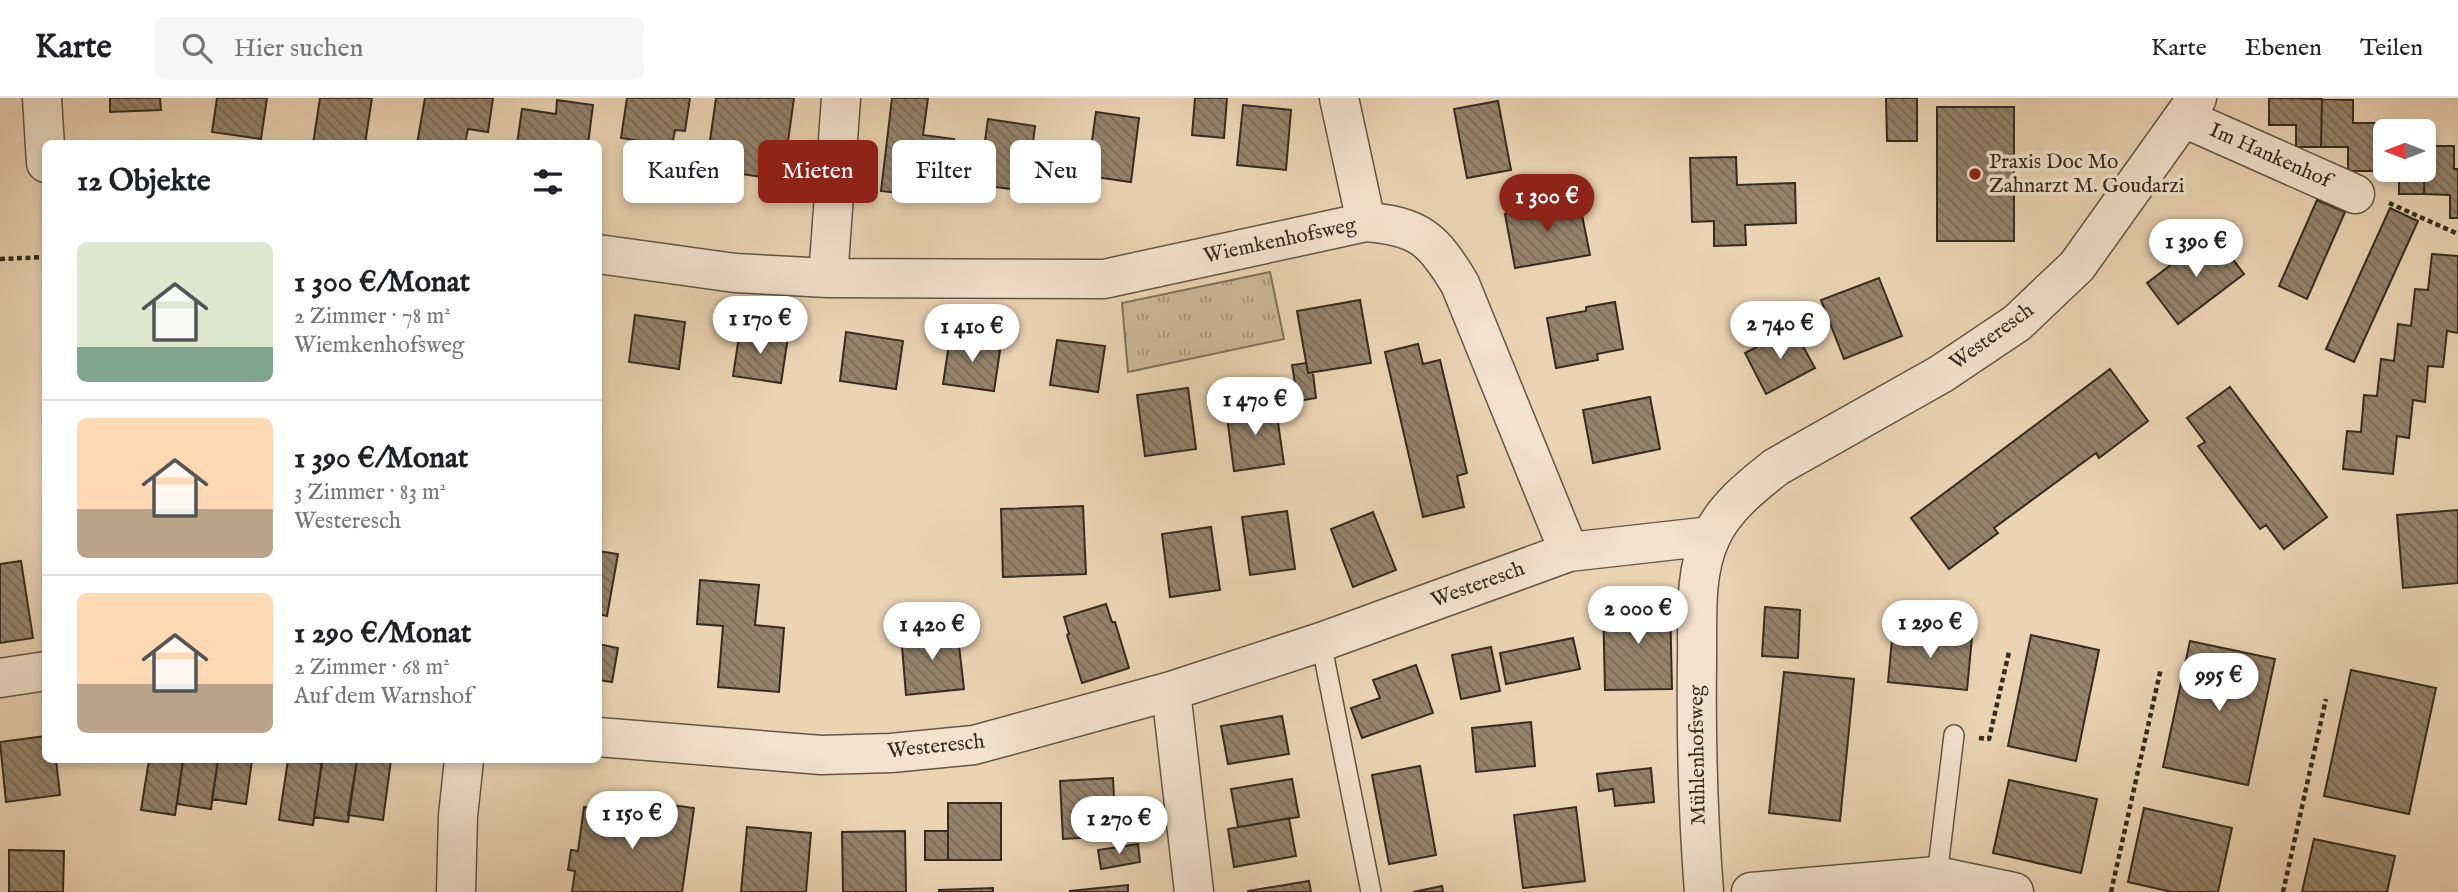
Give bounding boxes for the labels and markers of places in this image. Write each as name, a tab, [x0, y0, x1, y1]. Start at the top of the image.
place label: Praxis Doc Mo Zahnarzt M. Goudarzi	[1989, 149, 2184, 200]
marker: Praxis Doc Mo Zahnarzt M. Goudarzi	[1967, 166, 1983, 182]
pin: 1 300 €	[1482, 174, 1612, 234]
pin: 1 390 €	[2131, 220, 2261, 279]
pin: 1 170 €	[695, 296, 825, 356]
pin: 2 740 €	[1715, 302, 1845, 361]
pin: 1 410 €	[907, 304, 1037, 364]
pin: 1 470 €	[1190, 378, 1320, 437]
pin: 2 000 €	[1573, 587, 1703, 646]
pin: 1 290 €	[1865, 601, 1995, 660]
pin: 1 420 €	[867, 602, 997, 662]
pin: 995 €	[2170, 654, 2268, 713]
pin: 1 150 €	[567, 792, 697, 851]
pin: 1 270 €	[1054, 796, 1184, 856]

